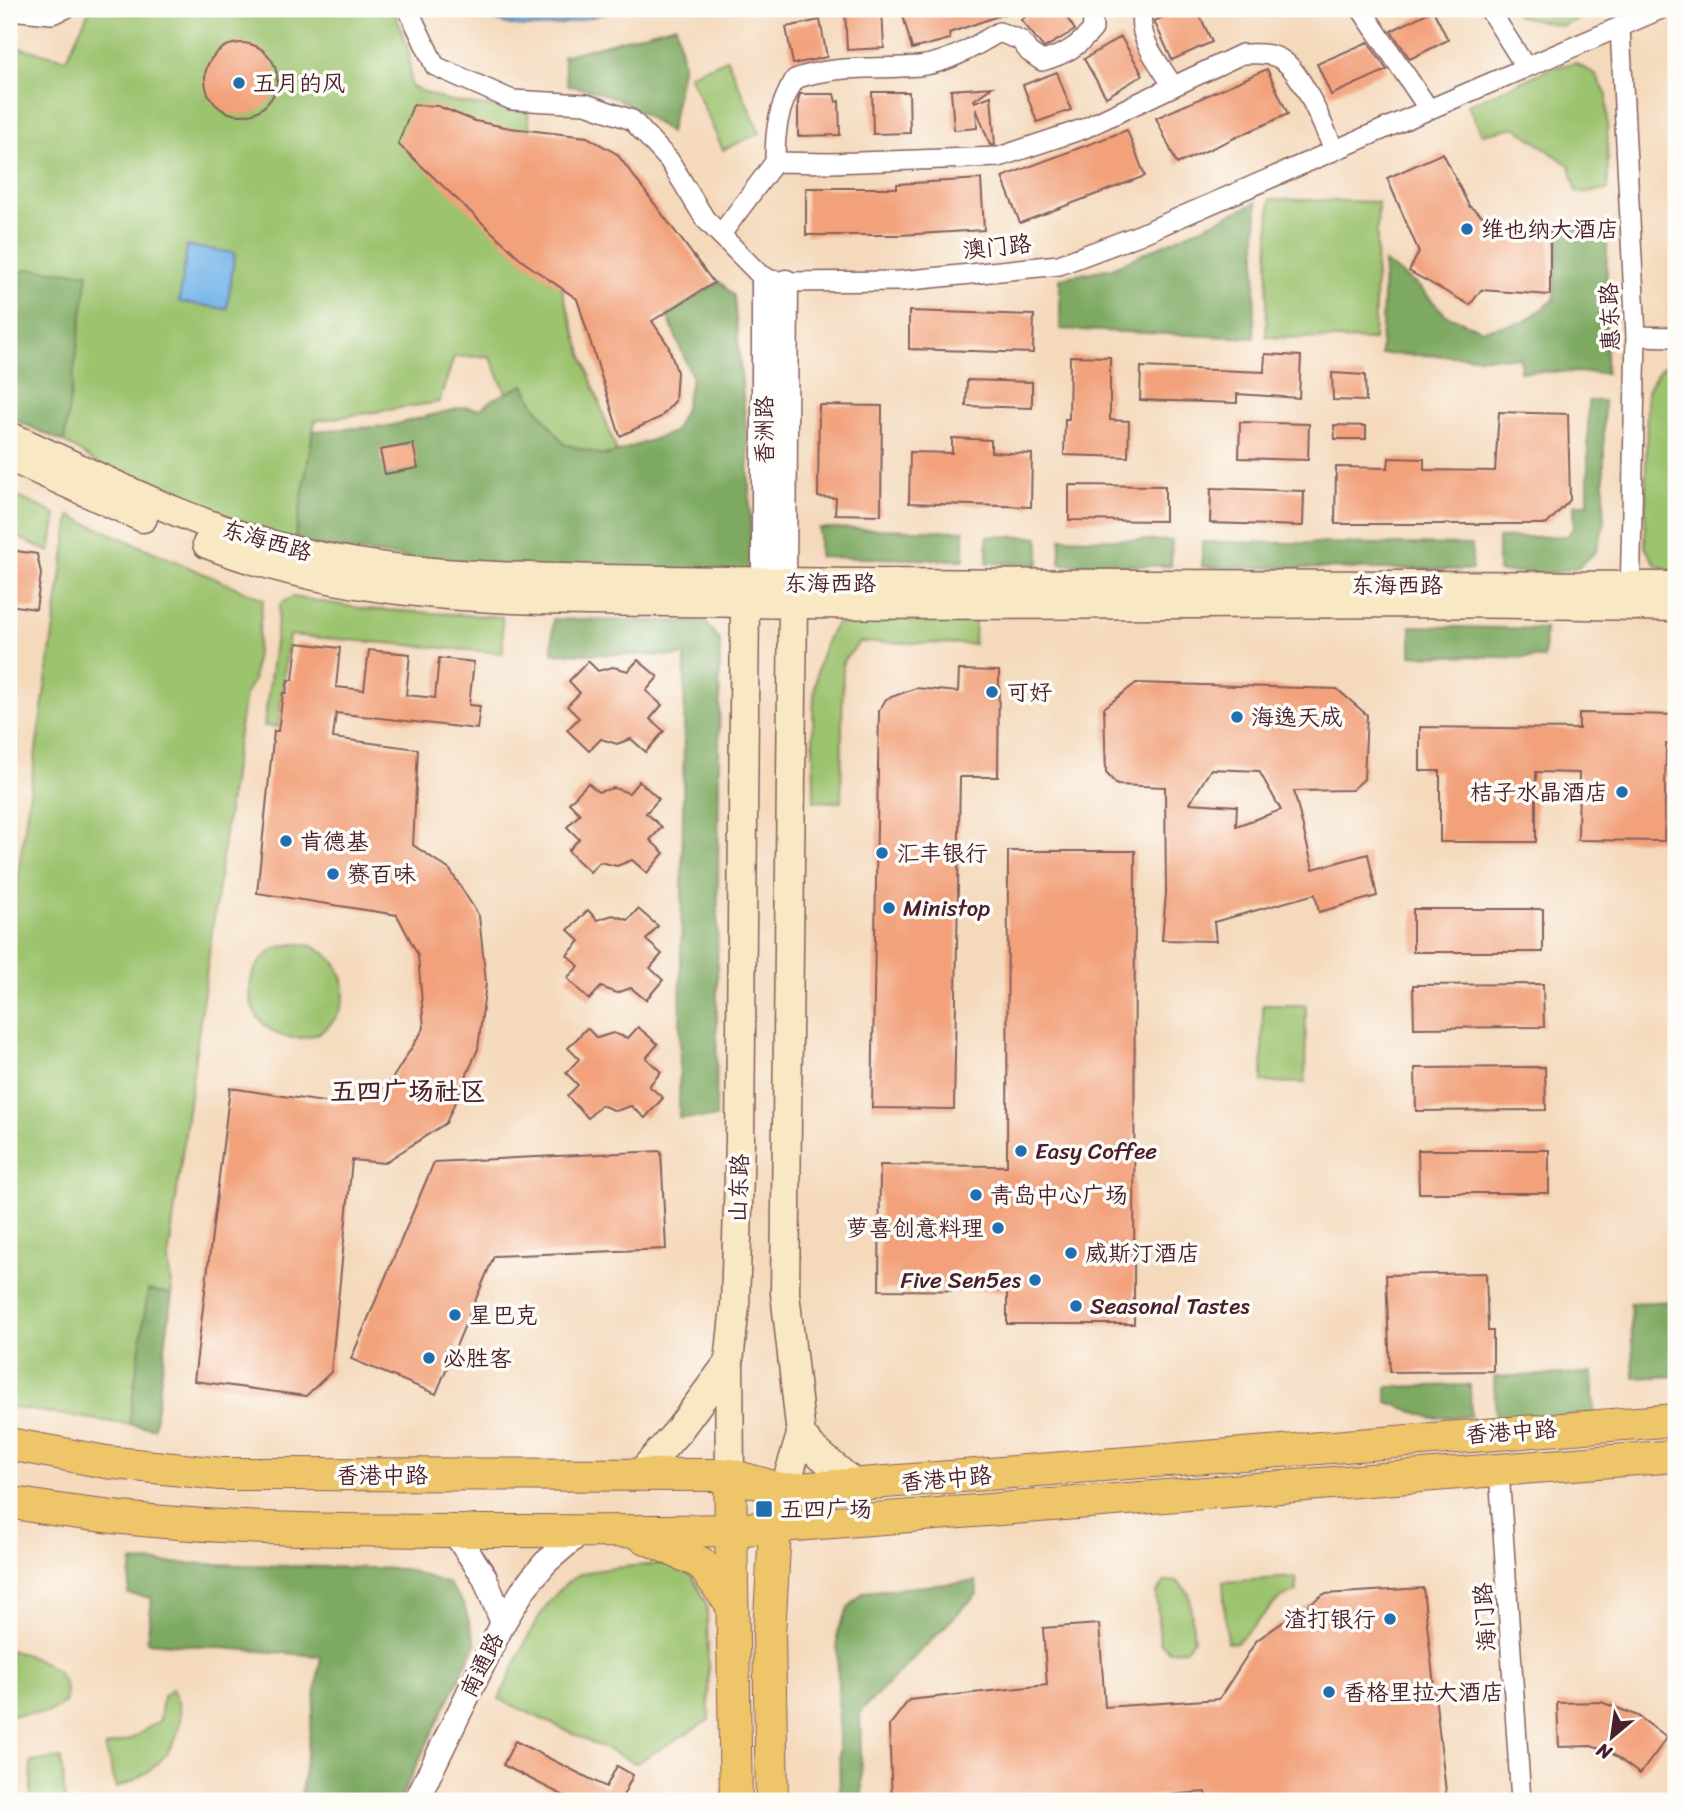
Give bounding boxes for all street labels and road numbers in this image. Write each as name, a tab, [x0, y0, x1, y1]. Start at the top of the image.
street label: 澳门路	[961, 223, 1033, 271]
street label: 惠东路	[1588, 282, 1632, 352]
street label: 香洲路	[744, 396, 785, 465]
street label: 东海西路	[217, 509, 317, 573]
street label: 东海西路	[784, 563, 876, 604]
street label: 东海西路	[1351, 565, 1443, 606]
street label: 山东路	[717, 1153, 761, 1223]
street label: 香港中路	[1464, 1408, 1558, 1456]
street label: 香港中路	[336, 1455, 428, 1496]
street label: 香港中路	[898, 1455, 994, 1503]
street label: 海门路	[1462, 1581, 1508, 1653]
street label: 南通路	[448, 1625, 516, 1705]

